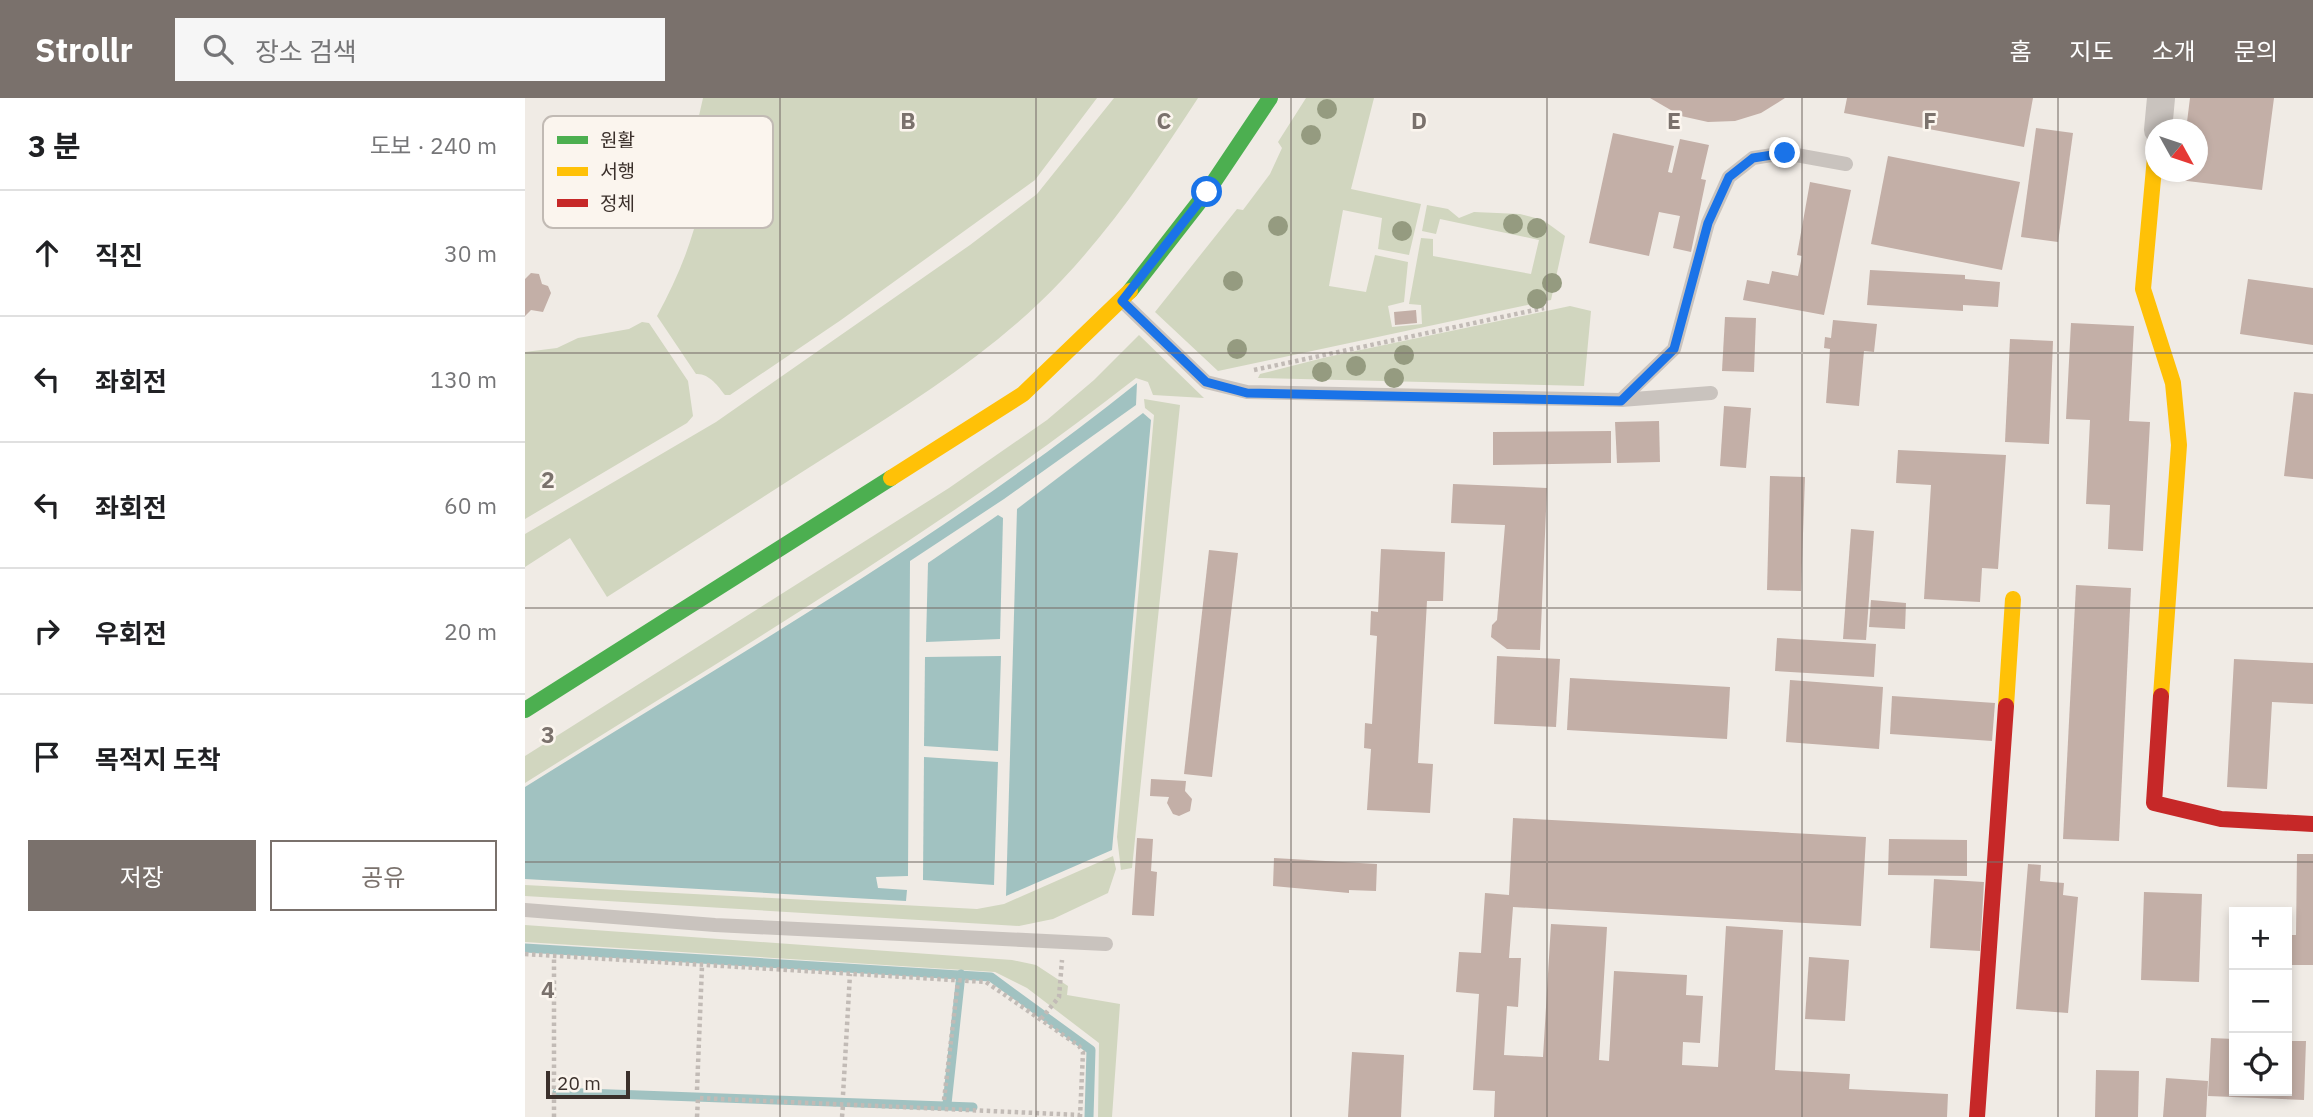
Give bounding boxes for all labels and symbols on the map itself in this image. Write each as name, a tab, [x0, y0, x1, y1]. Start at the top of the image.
text: B	[900, 105, 916, 135]
text: C	[1157, 105, 1172, 135]
text: D	[1411, 105, 1427, 135]
text: E	[1667, 105, 1681, 135]
text: F	[1923, 105, 1937, 135]
legend	[543, 116, 773, 228]
north arrow	[2145, 119, 2208, 182]
text: 원활	[600, 128, 635, 152]
route end	[1769, 137, 1800, 168]
text: 서행	[600, 159, 635, 183]
route start	[1191, 176, 1222, 207]
text: 정체	[600, 191, 635, 215]
text: 2	[541, 464, 555, 494]
text: 3	[541, 719, 555, 749]
text: 4	[541, 974, 555, 1004]
scale bar	[546, 1068, 630, 1100]

